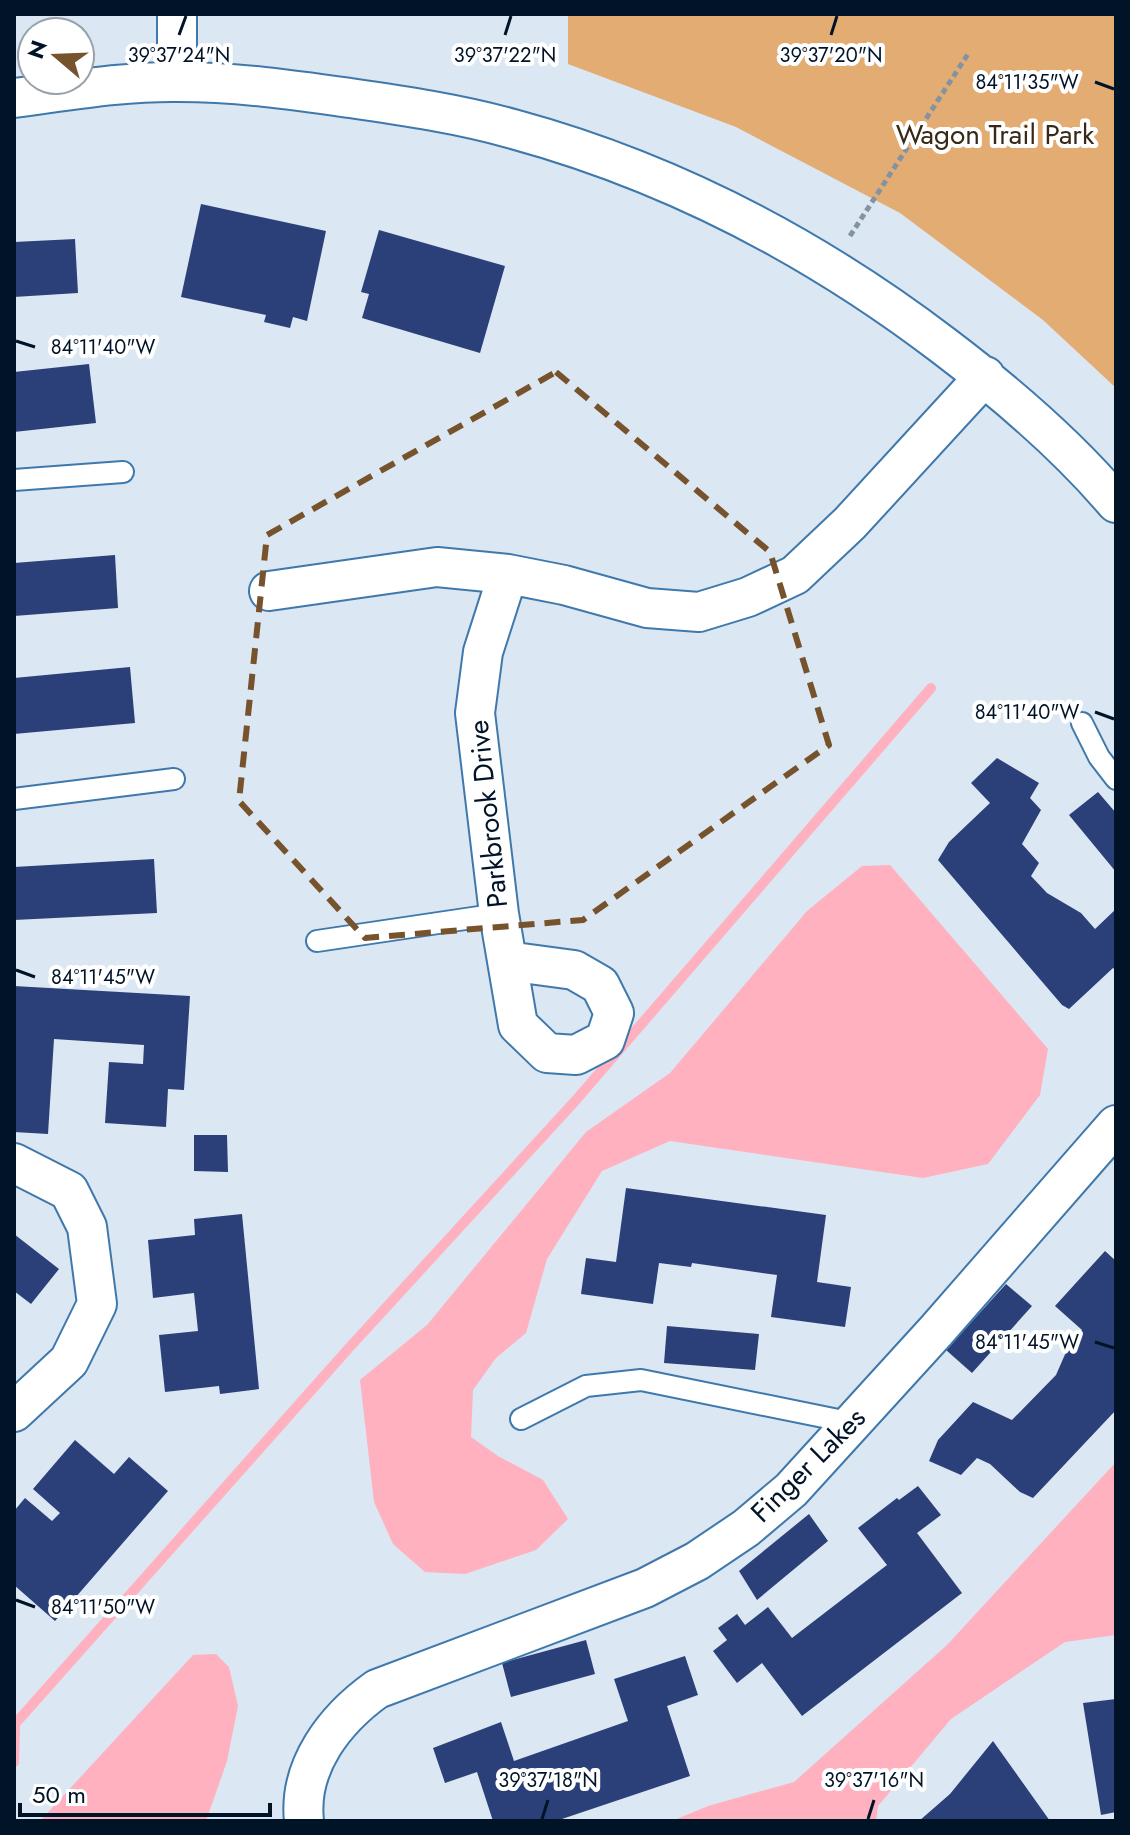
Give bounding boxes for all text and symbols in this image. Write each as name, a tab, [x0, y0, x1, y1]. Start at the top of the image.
north arrow	[16, 16, 96, 96]
text: N	[19, 36, 55, 63]
text: 39°37'24"N	[128, 41, 230, 70]
text: 39°37'22"N	[454, 41, 556, 70]
text: 39°37'20"N	[780, 41, 883, 70]
text: 84°11'35"W	[975, 68, 1079, 97]
park label: Wagon Trail Park	[896, 114, 1095, 155]
text: 84°11'40"W	[51, 333, 155, 362]
text: 84°11'40"W	[975, 698, 1079, 727]
street label: Parkbrook Drive	[458, 718, 518, 910]
text: 84°11'45"W	[51, 963, 155, 992]
text: 84°11'45"W	[975, 1328, 1079, 1357]
street label: Finger Lakes	[741, 1398, 875, 1532]
text: 84°11'50"W	[51, 1593, 155, 1622]
text: 39°37'18"N	[498, 1766, 598, 1795]
text: 39°37'16"N	[824, 1766, 924, 1795]
scale bar	[20, 1767, 270, 1817]
text: 50 m	[32, 1777, 86, 1812]

